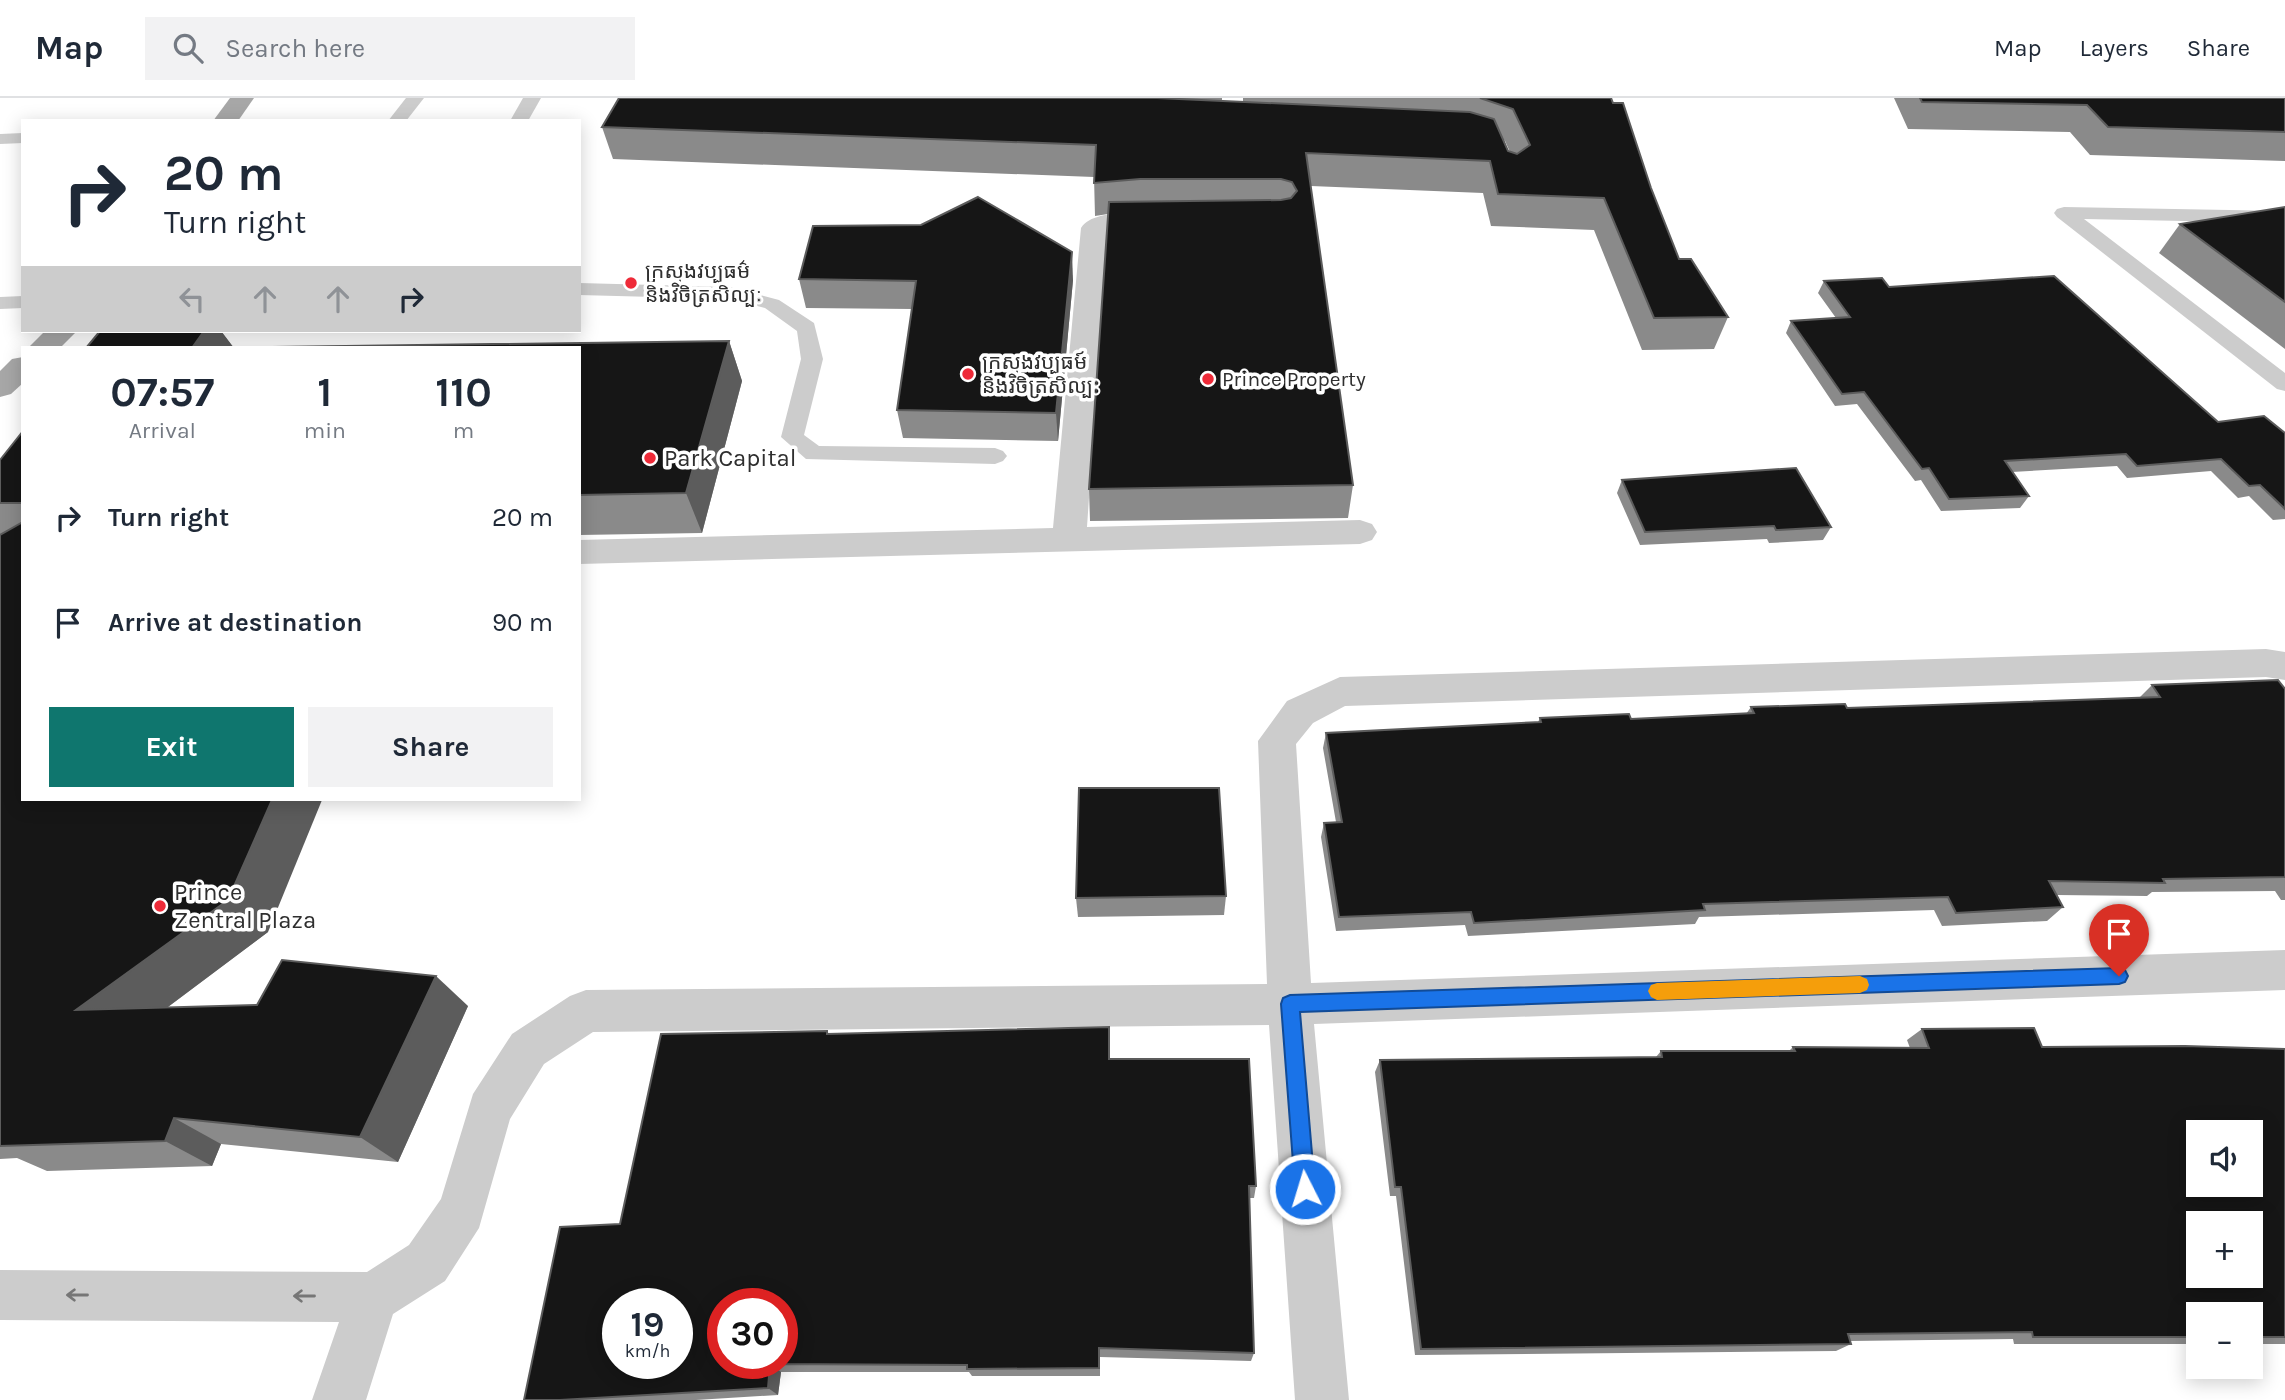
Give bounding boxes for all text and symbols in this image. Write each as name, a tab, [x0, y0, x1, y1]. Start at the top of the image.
search box	[145, 17, 635, 80]
text: Map	[35, 29, 103, 67]
icon: search	[169, 29, 207, 67]
text: Search here	[225, 33, 365, 64]
text: Map	[1994, 34, 2042, 62]
text: Layers	[2080, 34, 2149, 62]
text: Share	[2187, 34, 2250, 62]
text: 20 m	[164, 145, 284, 202]
icon: right	[49, 147, 140, 238]
text: Turn right	[164, 204, 306, 241]
place label: ក្រសួងវប្បធម៌ និងវិចិត្រសិល្បៈ	[645, 259, 762, 308]
marker: ក្រសួងវប្បធម៌ និងវិចិត្រសិល្បៈ	[623, 275, 639, 291]
icon: left	[173, 280, 211, 318]
icon: ahead	[246, 280, 284, 318]
icon: ahead	[319, 280, 357, 318]
icon: right	[392, 280, 430, 318]
place label: ក្រសួងវប្បធម៍ និងវិចិត្រសិល្បៈ	[982, 350, 1099, 399]
marker: ក្រសួងវប្បធម៍ និងវិចិត្រសិល្បៈ	[960, 366, 976, 382]
text: 07:57	[110, 367, 214, 417]
text: 1	[317, 367, 332, 417]
text: 110	[435, 367, 492, 417]
place label: Prince Property	[1222, 367, 1366, 391]
marker: Prince Property	[1200, 371, 1216, 387]
text: Arrival	[129, 417, 196, 444]
text: min	[304, 417, 346, 444]
text: m	[453, 417, 474, 444]
place label: Park Capital	[664, 444, 796, 472]
marker: Park Capital	[642, 450, 658, 466]
icon: right	[49, 499, 87, 537]
text: Turn right	[108, 502, 229, 533]
text: 20 m	[492, 502, 553, 533]
icon: arrive	[49, 604, 87, 642]
text: Arrive at destination	[108, 607, 362, 638]
text: 90 m	[492, 607, 553, 638]
button: Exit	[49, 707, 294, 787]
button: Share	[308, 707, 553, 787]
place label: Prince Zentral Plaza	[174, 878, 316, 934]
marker: Prince Zentral Plaza	[152, 898, 168, 914]
pin	[2089, 904, 2149, 976]
icon: arrive	[2100, 915, 2138, 953]
map controls	[2186, 1120, 2263, 1379]
button: sound	[2186, 1120, 2263, 1197]
position arrow	[1268, 1152, 1342, 1226]
button: +	[2186, 1211, 2263, 1288]
one-way arrow	[66, 1288, 89, 1302]
speed limit sign: 30	[707, 1288, 798, 1379]
one-way arrow	[293, 1289, 316, 1303]
button: −	[2186, 1302, 2263, 1379]
text: 19	[631, 1304, 664, 1345]
text: km/h	[625, 1340, 670, 1362]

